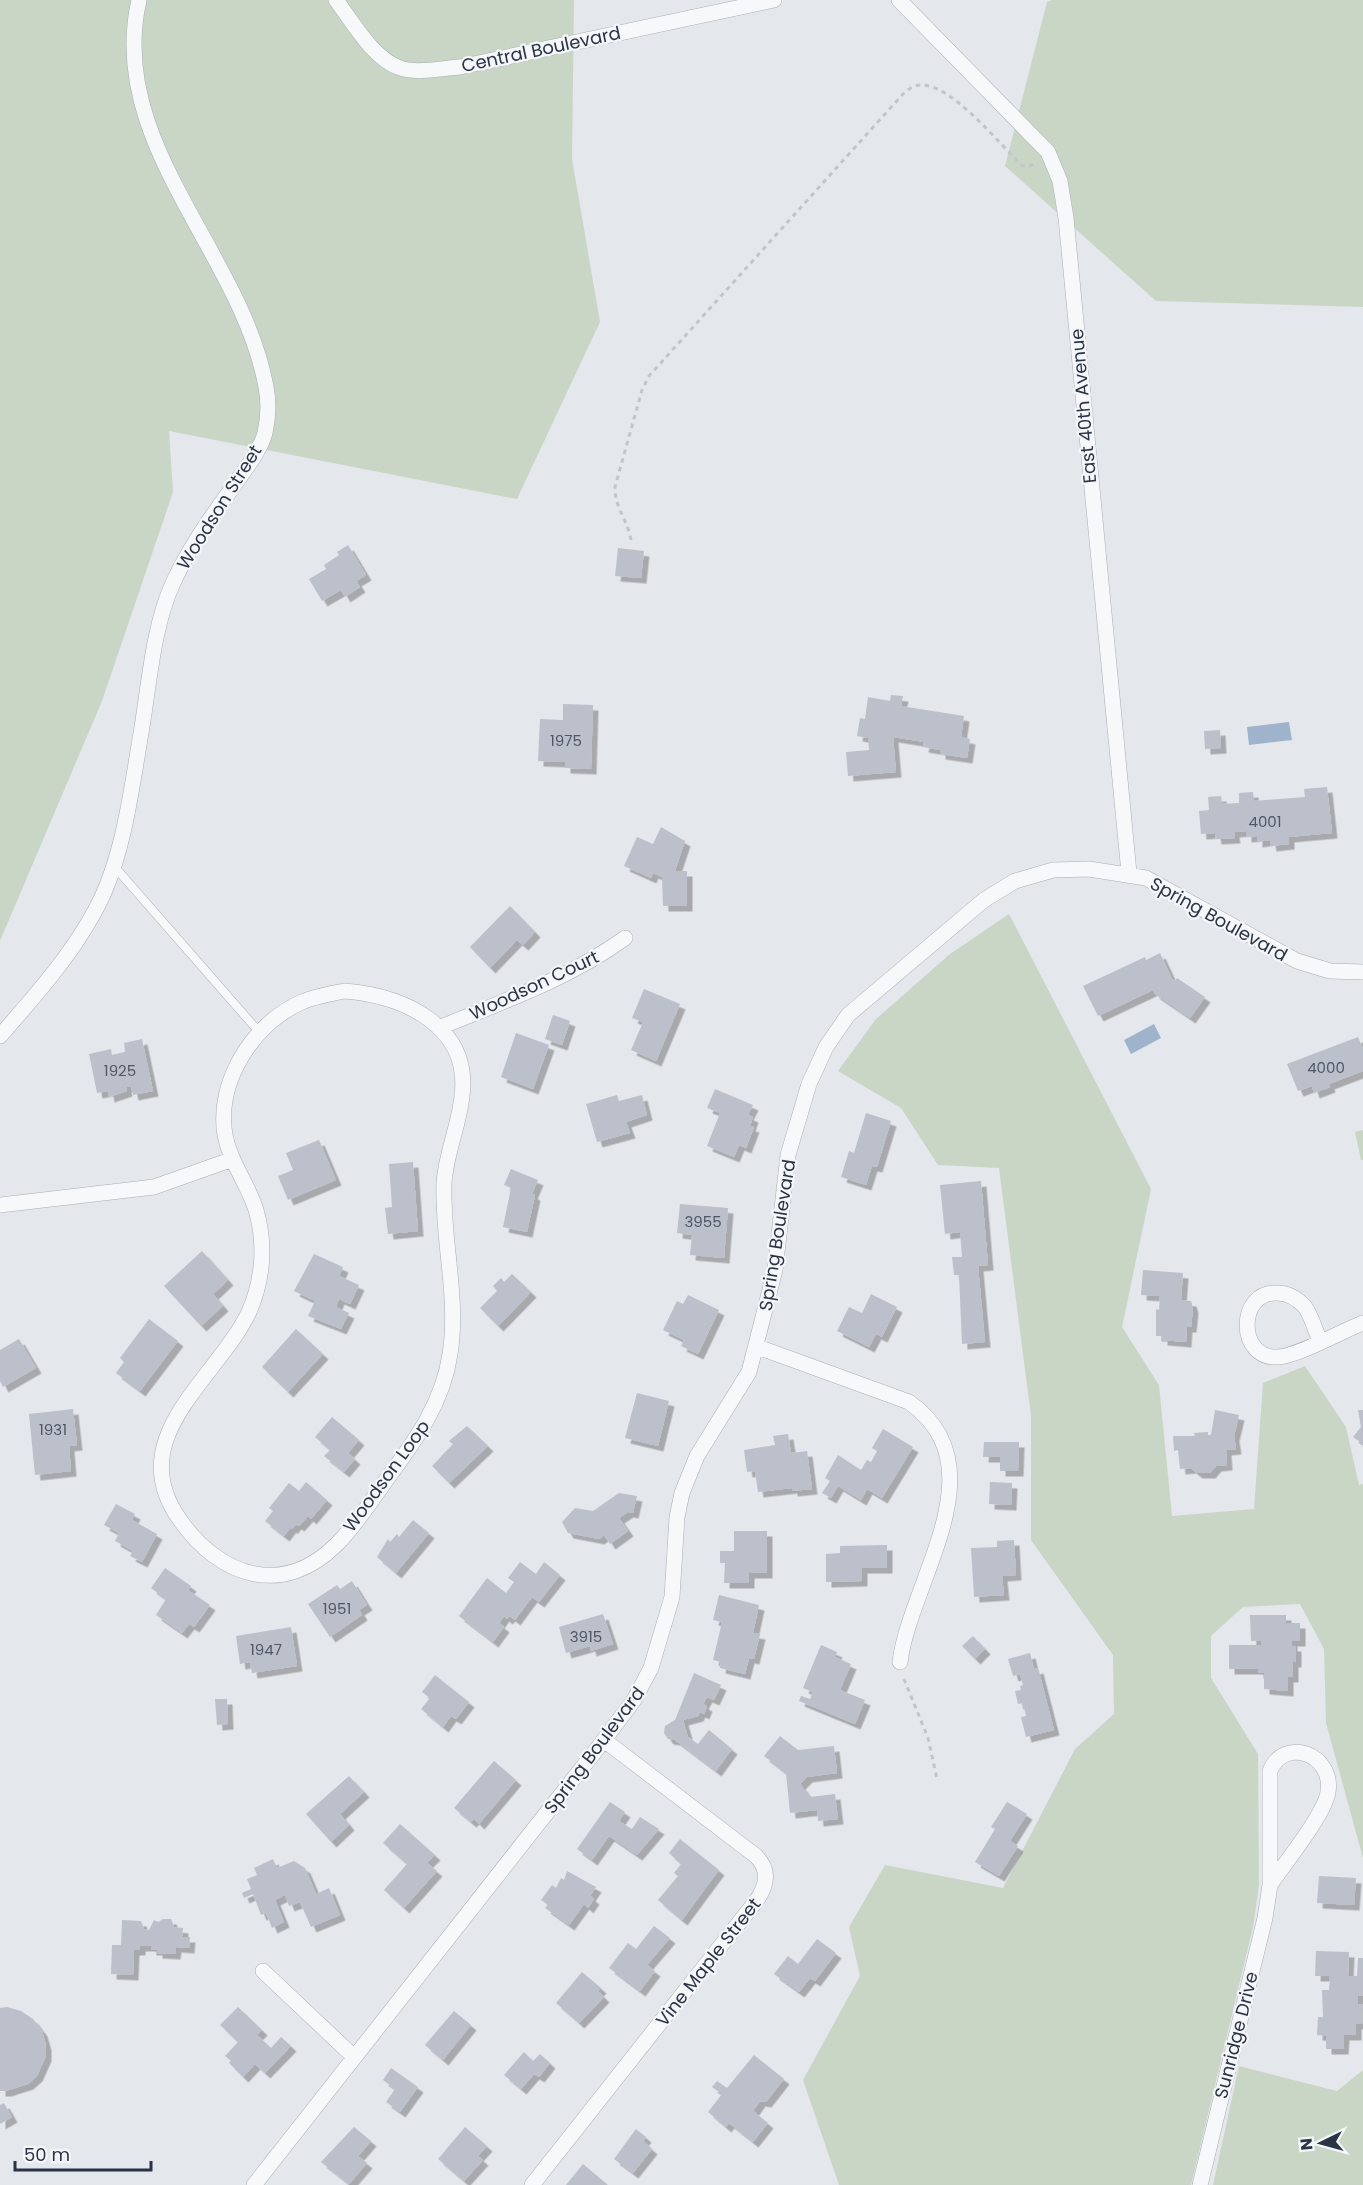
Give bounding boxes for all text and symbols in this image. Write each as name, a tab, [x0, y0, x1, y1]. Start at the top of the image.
street label: Central Boulevard	[459, 20, 623, 78]
street label: East 40th Avenue	[1064, 328, 1102, 484]
street label: Woodson Street	[171, 440, 267, 574]
house number: 1975	[550, 730, 582, 751]
house number: 4001	[1248, 811, 1282, 832]
street label: Spring Boulevard	[1146, 871, 1292, 967]
street label: Woodson Court	[465, 944, 603, 1026]
house number: 4000	[1307, 1057, 1345, 1078]
house number: 1925	[104, 1060, 136, 1081]
street label: Spring Boulevard	[753, 1157, 801, 1313]
house number: 3955	[684, 1211, 722, 1232]
street label: Woodson Loop	[337, 1415, 435, 1537]
house number: 1931	[39, 1419, 67, 1440]
house number: 1951	[323, 1598, 351, 1619]
house number: 3915	[570, 1626, 602, 1647]
house number: 1947	[250, 1639, 282, 1660]
street label: Spring Boulevard	[538, 1681, 650, 1819]
street label: Vine Maple Street	[650, 1892, 766, 2032]
street label: Sunridge Drive	[1208, 1969, 1264, 2101]
north arrow	[1291, 2113, 1351, 2173]
scale bar	[15, 2134, 152, 2172]
text: N	[1295, 2137, 1319, 2151]
text: 50 m	[24, 2142, 70, 2167]

